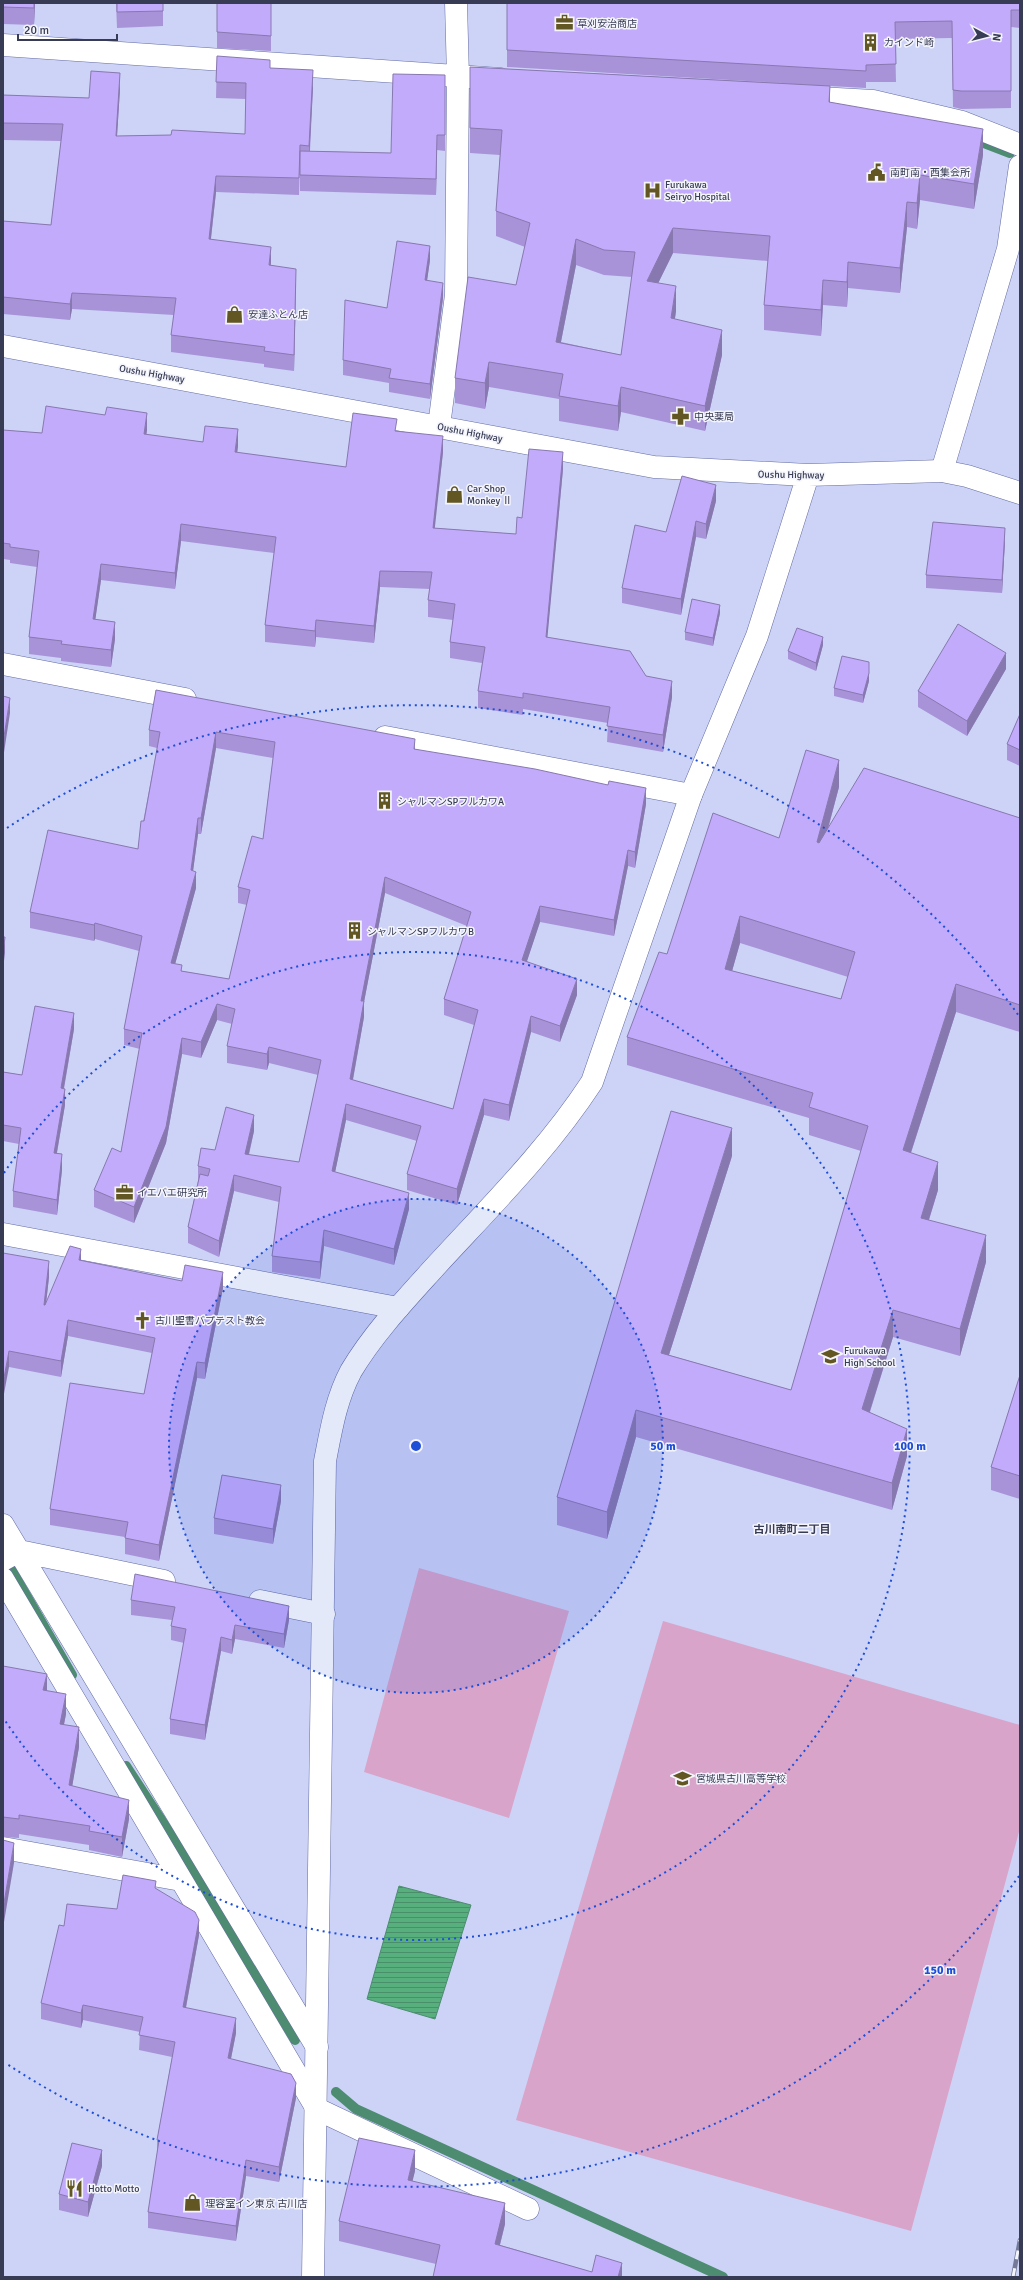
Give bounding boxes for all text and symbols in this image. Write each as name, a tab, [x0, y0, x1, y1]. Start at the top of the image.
office icon: 草刈安治商店	[554, 13, 574, 33]
scale bar	[18, 16, 117, 42]
north arrow	[967, 16, 1007, 56]
place label: 草刈安治商店	[577, 18, 637, 30]
text: 20 m	[24, 23, 49, 38]
building icon: カインド崎	[861, 32, 881, 52]
text: N	[990, 33, 1003, 42]
place label: カインド崎	[884, 37, 934, 49]
public building icon: 南町南・西集会所	[867, 162, 887, 182]
place label: 南町南・西集会所	[890, 167, 970, 179]
place label: Furukawa Seiryo Hospital	[665, 179, 730, 203]
hospital icon: Furukawa Seiryo Hospital	[642, 180, 662, 200]
shop icon: 安達ふとん店	[225, 304, 245, 324]
place label: 安達ふとん店	[248, 309, 308, 321]
street label: Oushu Highway	[118, 362, 186, 386]
pharmacy icon: 中央薬局	[671, 406, 691, 426]
place label: 中央薬局	[694, 411, 734, 423]
street label: Oushu Highway	[436, 421, 504, 445]
street label: Oushu Highway	[758, 468, 825, 482]
place label: Car Shop Monkey Ⅱ	[467, 483, 512, 507]
shop icon: Car Shop Monkey Ⅱ	[444, 484, 464, 504]
building icon: シャルマンSPフルカワA	[374, 791, 394, 811]
place label: シャルマンSPフルカワA	[397, 796, 504, 808]
building icon: シャルマンSPフルカワB	[344, 921, 364, 941]
place label: シャルマンSPフルカワB	[367, 926, 474, 938]
office icon: イエバエ研究所	[114, 1182, 134, 1202]
place label: イエバエ研究所	[137, 1187, 207, 1199]
church icon: 古川聖書バプテスト教会	[132, 1310, 152, 1330]
place label: 古川聖書バプテスト教会	[155, 1315, 265, 1327]
place label: Furukawa High School	[844, 1345, 895, 1369]
school or university icon: Furukawa High School	[821, 1346, 841, 1366]
centre of rings	[409, 1439, 423, 1453]
text: 50 m	[650, 1439, 676, 1454]
text: 100 m	[894, 1439, 926, 1454]
district label: 古川南町二丁目	[754, 1523, 831, 1536]
school or university icon: 宮城県古川高等学校	[673, 1768, 693, 1788]
place label: 宮城県古川高等学校	[696, 1773, 786, 1785]
text: 150 m	[924, 1963, 956, 1978]
restaurant icon: Hotto Motto	[65, 2178, 85, 2198]
place label: Hotto Motto	[88, 2183, 139, 2195]
shop icon: 理容室イン東京 古川店	[182, 2193, 202, 2213]
place label: 理容室イン東京 古川店	[205, 2198, 307, 2210]

